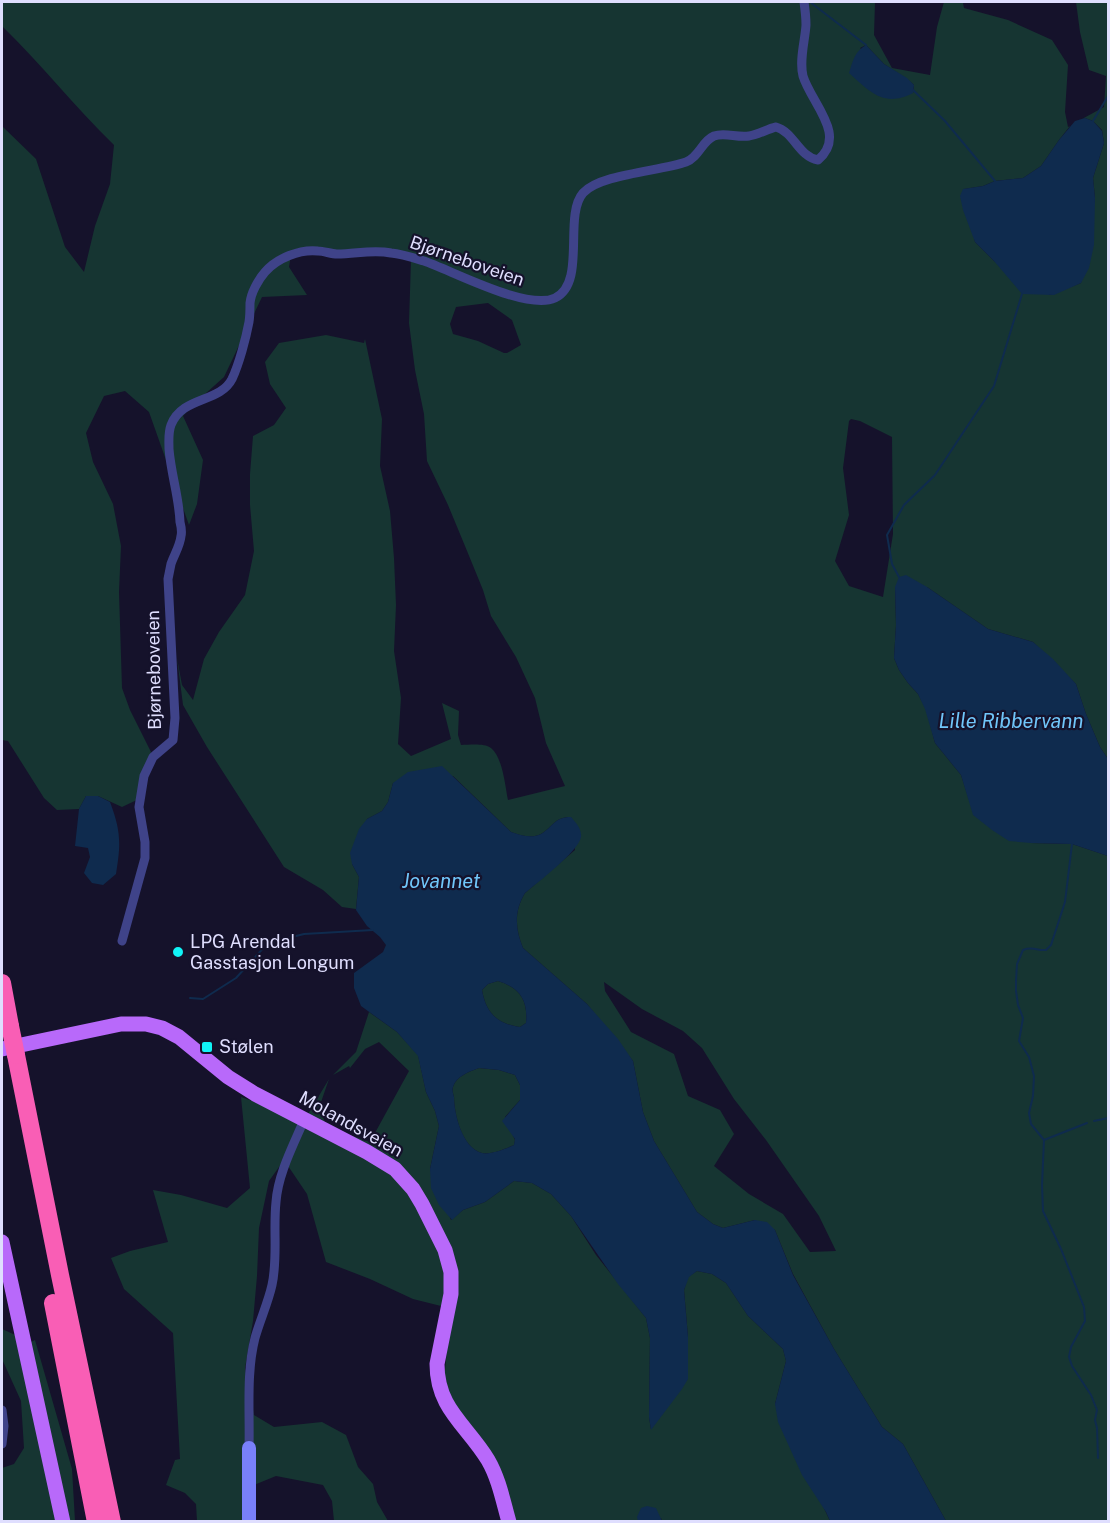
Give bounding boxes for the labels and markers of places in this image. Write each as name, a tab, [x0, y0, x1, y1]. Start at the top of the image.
place label: LPG Arendal Gasstasjon Longum	[190, 931, 354, 973]
marker: LPG Arendal Gasstasjon Longum	[171, 945, 185, 959]
place label: Stølen	[219, 1036, 274, 1057]
marker: Stølen	[200, 1040, 214, 1054]

